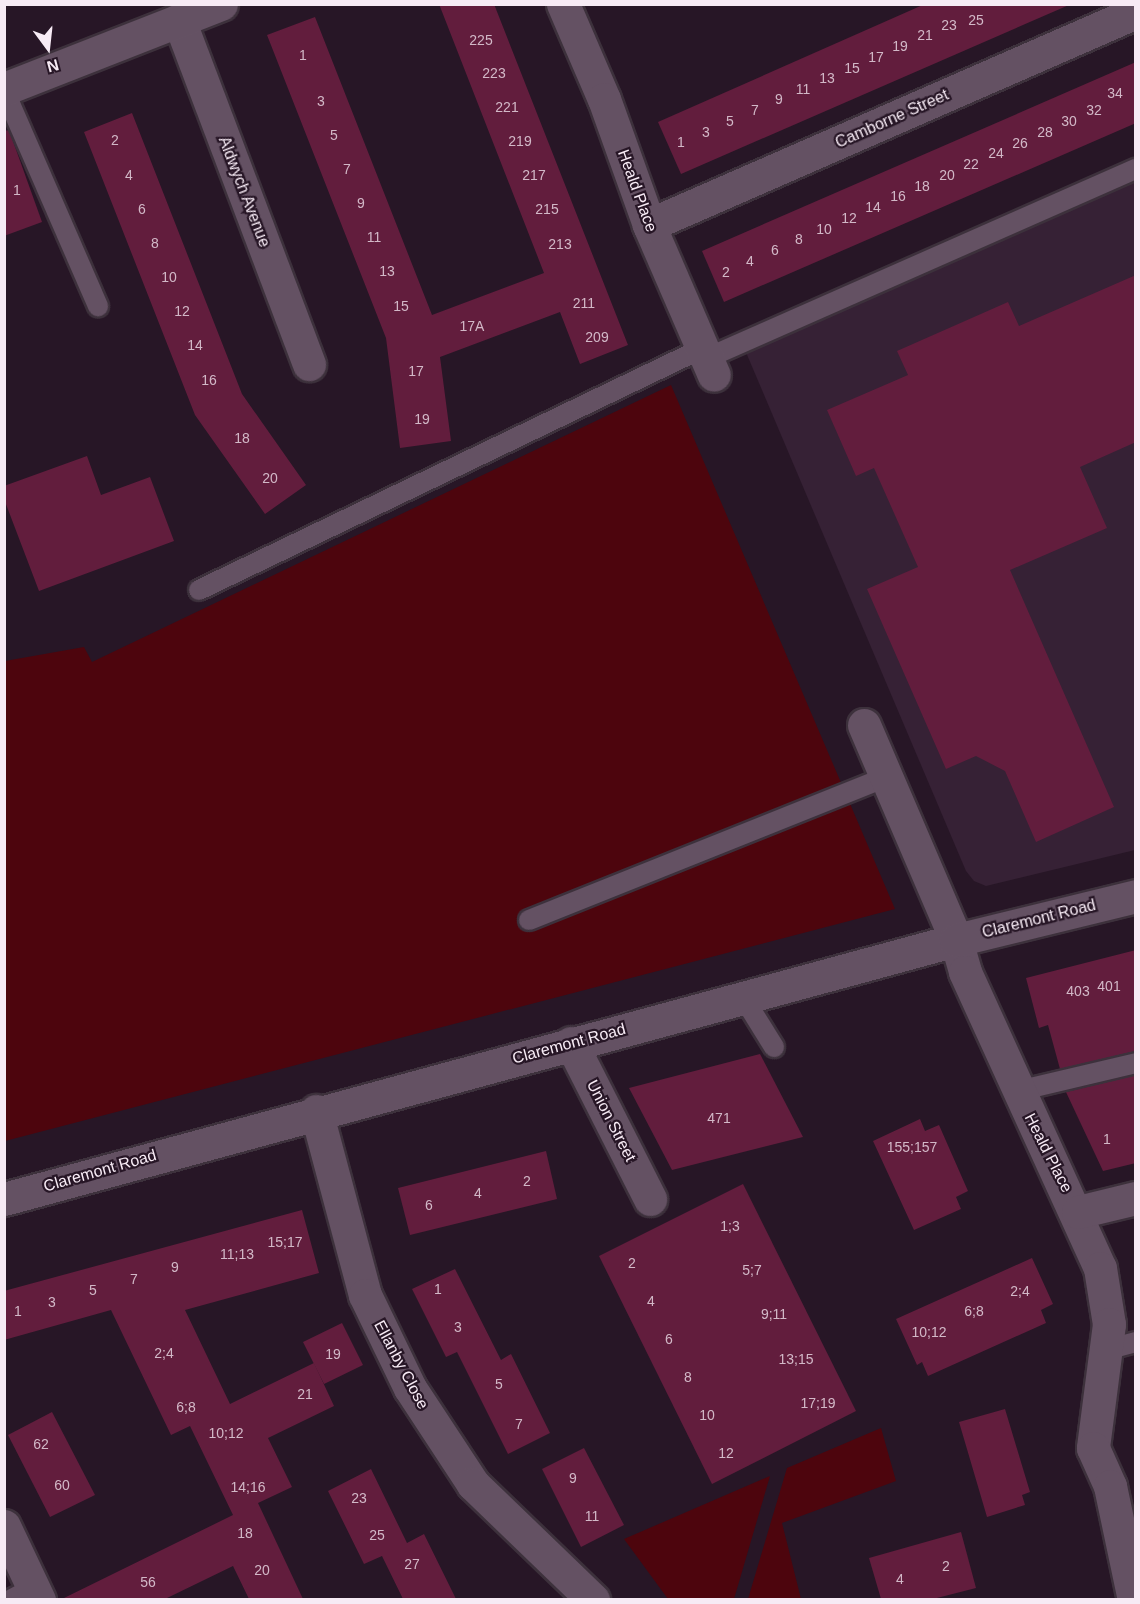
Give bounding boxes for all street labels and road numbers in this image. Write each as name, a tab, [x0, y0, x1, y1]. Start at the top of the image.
street label: Camborne Street	[832, 85, 952, 153]
street label: Aldwych Avenue	[214, 133, 274, 251]
street label: Heald Place	[613, 147, 661, 235]
street label: Claremont Road	[980, 896, 1098, 942]
street label: Claremont Road	[510, 1020, 628, 1068]
street label: Union Street	[582, 1077, 640, 1165]
street label: Heald Place	[1020, 1110, 1076, 1196]
street label: Claremont Road	[41, 1146, 159, 1196]
street label: Ellanby Close	[370, 1317, 432, 1413]

